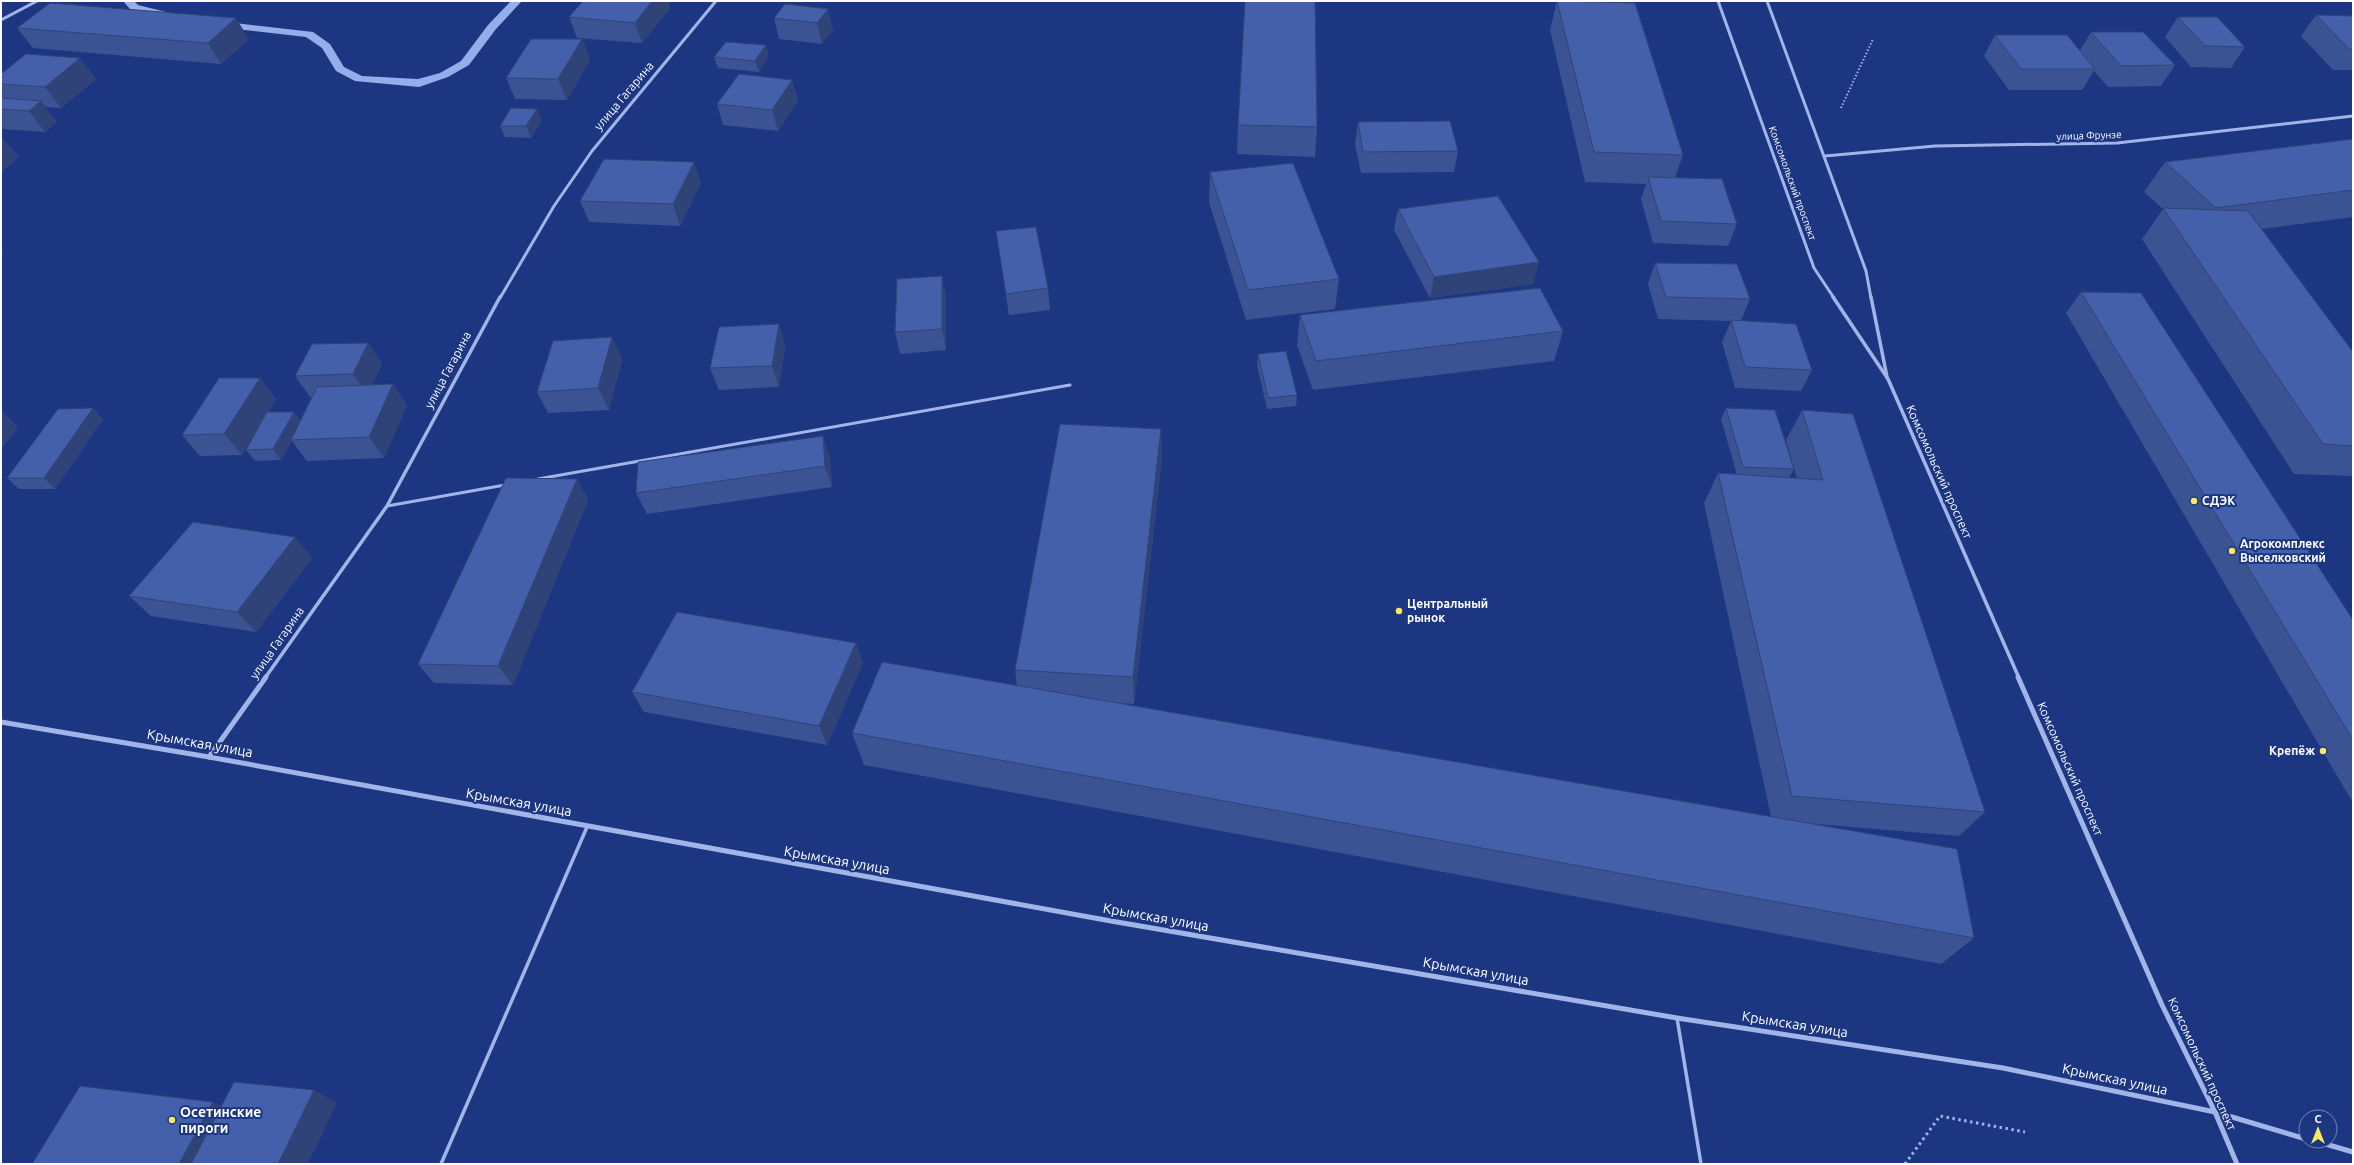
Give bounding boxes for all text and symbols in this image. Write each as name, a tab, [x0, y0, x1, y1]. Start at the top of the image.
street label: улица Гагарина	[591, 59, 656, 132]
street label: Комсомольский проспект	[1767, 125, 1819, 242]
street label: улица Фрунзе	[2056, 129, 2122, 142]
street label: улица Гагарина	[422, 329, 473, 410]
street label: Комсомольский проспект	[1904, 403, 1975, 541]
place label: СДЭК	[2202, 494, 2235, 507]
marker: СДЭК	[2189, 496, 2199, 506]
place label: Агрокомплекс Выселковский	[2240, 537, 2326, 564]
marker: Агрокомплекс Выселковский	[2227, 546, 2237, 556]
place label: Центральный рынок	[1407, 597, 1488, 624]
street label: улица Гагарина	[247, 604, 306, 681]
marker: Центральный рынок	[1394, 606, 1404, 616]
street label: Комсомольский проспект	[2035, 700, 2106, 838]
street label: Крымская улица	[146, 726, 254, 760]
place label: Крепёж	[2269, 744, 2315, 757]
marker: Крепёж	[2318, 746, 2328, 756]
street label: Крымская улица	[465, 785, 573, 819]
street label: Крымская улица	[783, 843, 891, 877]
street label: Крымская улица	[1102, 900, 1210, 934]
street label: Крымская улица	[1422, 954, 1530, 988]
street label: Комсомольский проспект	[2166, 995, 2239, 1133]
street label: Крымская улица	[1741, 1008, 1849, 1040]
street label: Крымская улица	[2061, 1060, 2169, 1098]
place label: Осетинские пироги	[180, 1104, 261, 1136]
north arrow	[2298, 1109, 2338, 1149]
text: С	[2314, 1113, 2322, 1125]
marker: Осетинские пироги	[167, 1115, 177, 1125]

